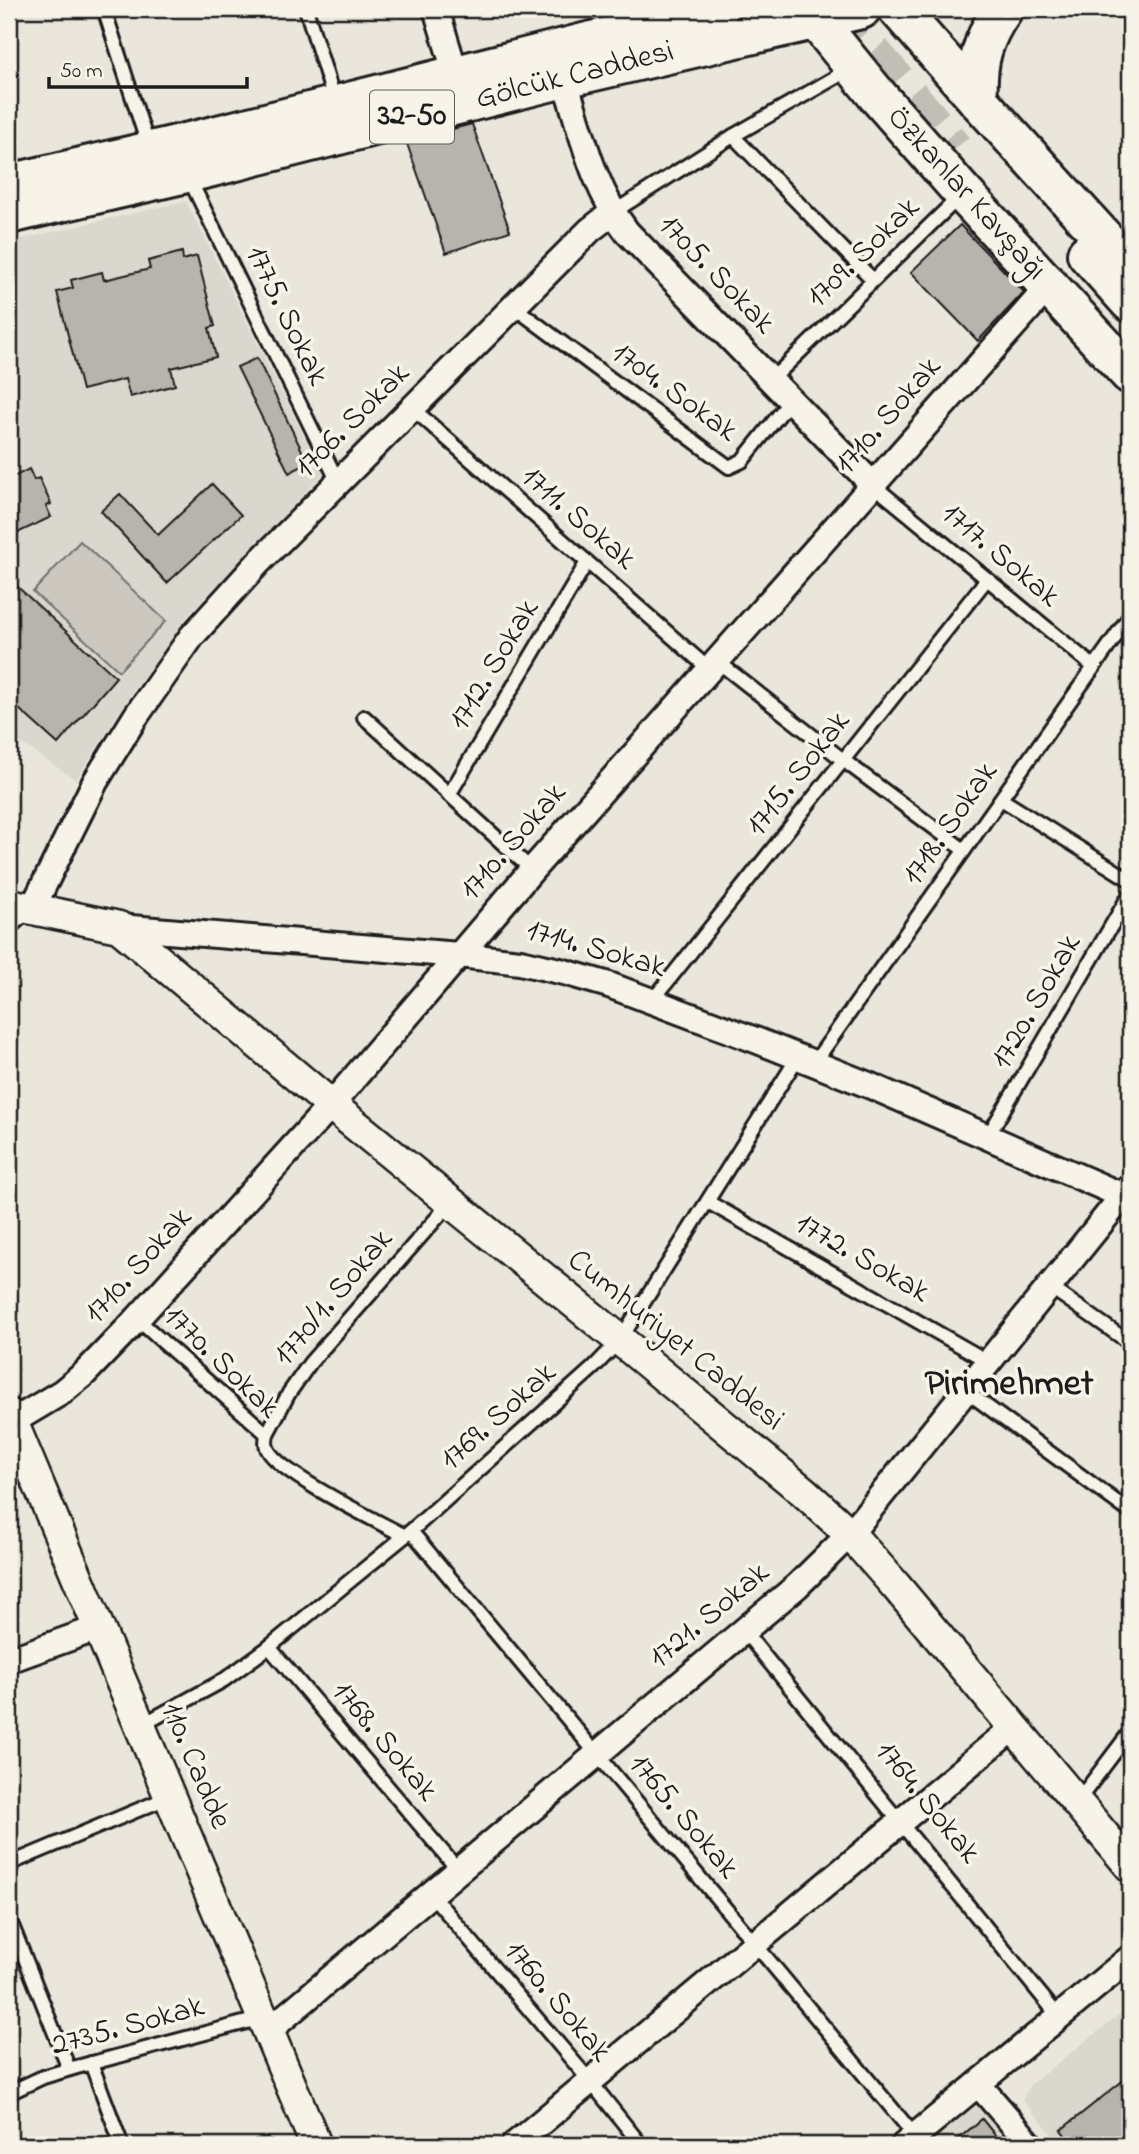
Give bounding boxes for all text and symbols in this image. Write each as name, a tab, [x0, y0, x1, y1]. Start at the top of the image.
street label: Gölcük Caddesi	[471, 29, 679, 123]
scale bar	[49, 46, 247, 90]
text: 50 m	[60, 57, 103, 87]
road number: 32-50	[370, 91, 454, 144]
street label: Özkanlar Kavşağı	[874, 96, 1057, 292]
street label: 1709. Sokak	[796, 186, 932, 320]
street label: 1705. Sokak	[646, 204, 786, 347]
street label: 1775. Sokak	[232, 238, 341, 395]
street label: 1704. Sokak	[601, 331, 748, 456]
street label: 1710. Sokak	[824, 346, 954, 486]
street label: 1706. Sokak	[284, 352, 422, 490]
street label: 1711. Sokak	[510, 455, 647, 583]
street label: 1717. Sokak	[930, 492, 1071, 621]
street label: 1712. Sokak	[437, 590, 553, 739]
street label: 1715. Sokak	[735, 700, 864, 847]
street label: 1718. Sokak	[891, 752, 1011, 895]
street label: 1710. Sokak	[449, 772, 579, 912]
street label: 1714. Sokak	[521, 908, 672, 993]
street label: 1720. Sokak	[979, 925, 1095, 1078]
street label: 1710. Sokak	[74, 1196, 205, 1335]
street label: 1772. Sokak	[786, 1202, 939, 1317]
street label: 1770/1. Sokak	[262, 1218, 406, 1377]
street label: Cumhuriyet Caddesi	[556, 1238, 794, 1444]
street label: 1770. Sokak	[152, 1295, 291, 1431]
street label: 1769. Sokak	[430, 1351, 569, 1482]
district label: Pirimehmet	[924, 1357, 1094, 1413]
street label: 1721. Sokak	[639, 1551, 782, 1681]
street label: 1768. Sokak	[319, 1671, 449, 1814]
street label: 110. Cadde	[147, 1695, 243, 1837]
street label: 1764. Sokak	[863, 1731, 992, 1876]
street label: 1765. Sokak	[616, 1744, 750, 1891]
street label: 1760. Sokak	[492, 1930, 623, 2074]
street label: 2735. Sokak	[46, 1984, 211, 2070]

